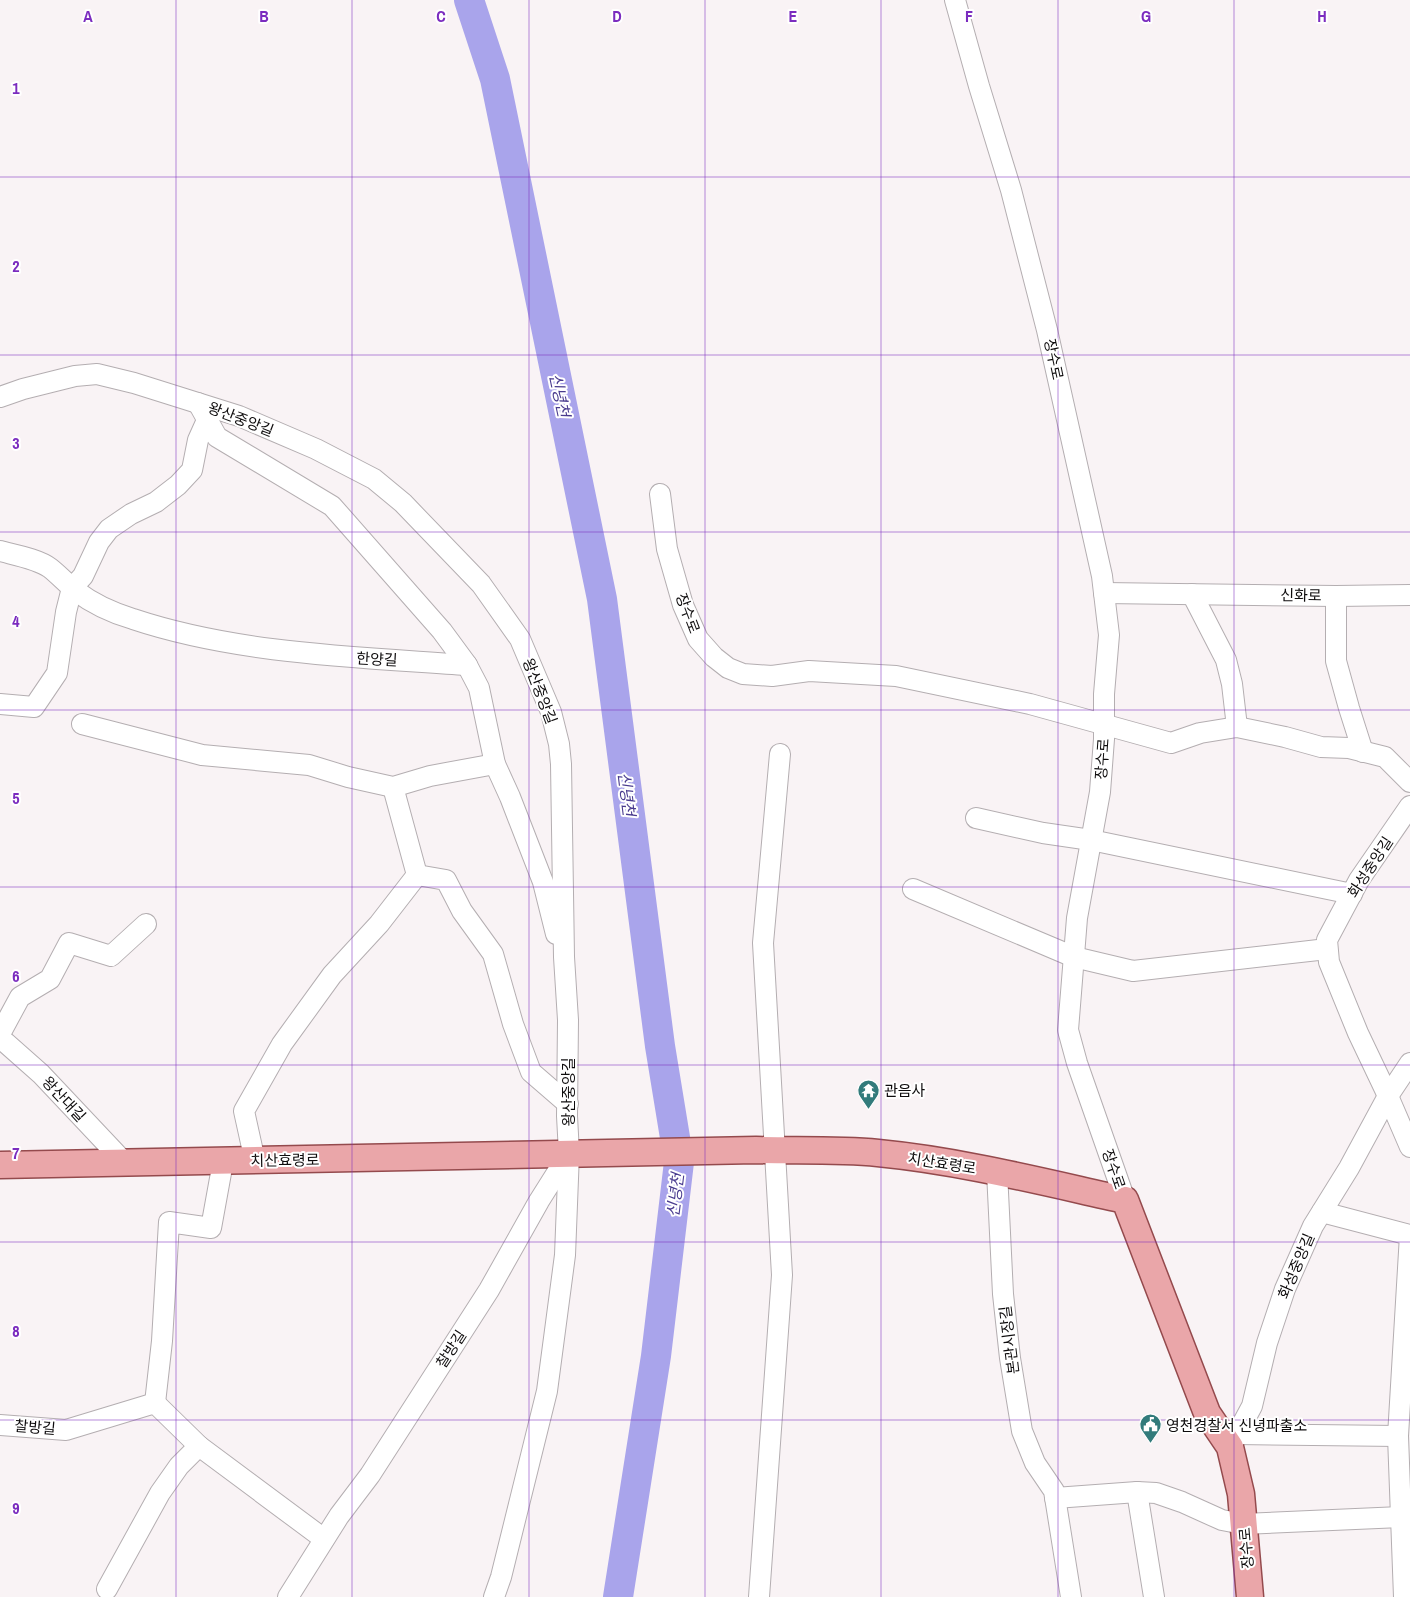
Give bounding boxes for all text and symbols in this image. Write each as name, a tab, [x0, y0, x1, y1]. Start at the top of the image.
text: A	[83, 5, 93, 27]
text: B	[259, 5, 269, 27]
text: C	[436, 5, 446, 27]
text: D	[612, 5, 622, 27]
text: E	[789, 5, 798, 27]
text: F	[965, 5, 973, 27]
text: G	[1141, 5, 1151, 27]
text: H	[1317, 5, 1327, 27]
text: 1	[12, 77, 20, 99]
text: 2	[12, 255, 20, 277]
street label: 장수로	[1039, 337, 1069, 381]
water label: 신녕천	[545, 371, 576, 421]
street label: 왕산중앙길	[205, 397, 277, 441]
text: 3	[12, 432, 20, 454]
street label: 신화로	[1280, 584, 1322, 606]
street label: 장수로	[671, 590, 705, 636]
text: 4	[12, 610, 20, 632]
street label: 한양길	[356, 647, 398, 671]
street label: 왕산중앙길	[518, 655, 562, 727]
street label: 장수로	[1090, 738, 1114, 780]
water label: 신녕천	[613, 771, 641, 820]
text: 5	[12, 787, 20, 809]
street label: 화성중앙길	[1342, 832, 1398, 902]
text: 6	[12, 965, 20, 987]
street label: 왕산중앙길	[558, 1057, 579, 1127]
street label: 왕산대길	[37, 1072, 91, 1126]
temple icon: 관음사	[856, 1078, 880, 1109]
place label: 관음사	[884, 1080, 926, 1101]
text: 7	[12, 1142, 20, 1164]
street label: 장수로	[1097, 1146, 1131, 1192]
street label: 치산효령로	[906, 1147, 978, 1179]
street label: 치산효령로	[250, 1149, 320, 1171]
water label: 신녕천	[661, 1169, 689, 1218]
street label: 화성중앙길	[1273, 1230, 1319, 1302]
street label: 본관시장길	[994, 1304, 1024, 1376]
text: 8	[12, 1320, 20, 1342]
street label: 찰방길	[431, 1326, 471, 1372]
public building icon: 영천경찰서 신녕파출소	[1138, 1413, 1162, 1444]
street label: 찰방길	[13, 1415, 57, 1439]
place label: 영천경찰서 신녕파출소	[1166, 1415, 1308, 1436]
text: 9	[12, 1497, 20, 1519]
street label: 장수로	[1234, 1526, 1258, 1570]

